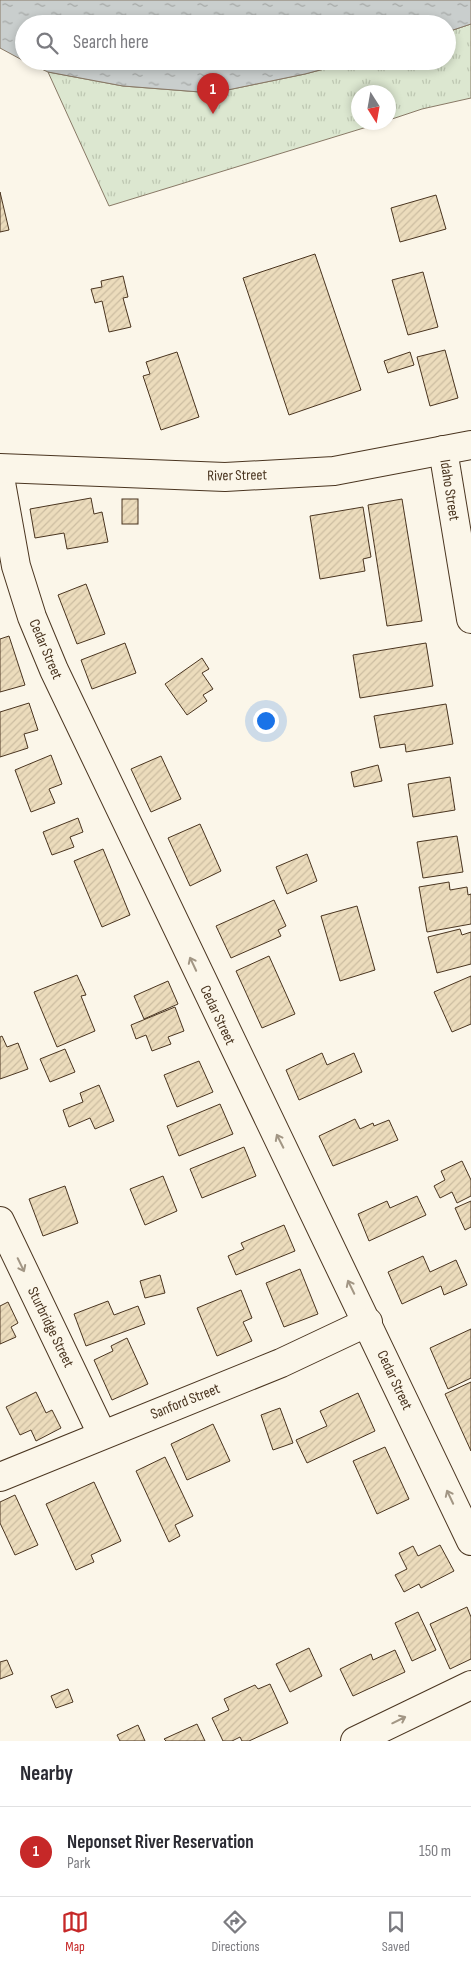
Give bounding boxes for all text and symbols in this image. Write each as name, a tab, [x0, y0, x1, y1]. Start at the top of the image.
search box	[15, 15, 456, 70]
icon: search	[33, 29, 61, 57]
text: Search here	[73, 31, 149, 54]
pin: 1	[197, 73, 229, 114]
north arrow	[351, 85, 396, 130]
street label: Idaho Street	[435, 458, 464, 522]
street label: River Street	[207, 465, 267, 486]
street label: Cedar Street	[24, 616, 67, 683]
your location	[253, 708, 279, 734]
one-way arrow	[188, 956, 198, 971]
street label: Cedar Street	[196, 982, 240, 1048]
one-way arrow	[275, 1134, 284, 1149]
one-way arrow	[17, 1257, 26, 1272]
one-way arrow	[346, 1280, 355, 1295]
street label: Sturbridge Street	[23, 1284, 78, 1371]
street label: Cedar Street	[373, 1347, 417, 1413]
street label: Sanford Street	[148, 1379, 223, 1424]
one-way arrow	[445, 1490, 455, 1505]
one-way arrow	[391, 1715, 406, 1724]
text: Nearby	[20, 1761, 73, 1786]
text: Neponset River Reservation	[67, 1831, 254, 1854]
text: 1	[33, 1842, 39, 1861]
text: 150 m	[419, 1842, 451, 1861]
text: Park	[67, 1854, 90, 1873]
tab: Map	[61, 1908, 89, 1955]
tab: Directions	[211, 1908, 260, 1955]
tab: Saved	[382, 1908, 410, 1955]

